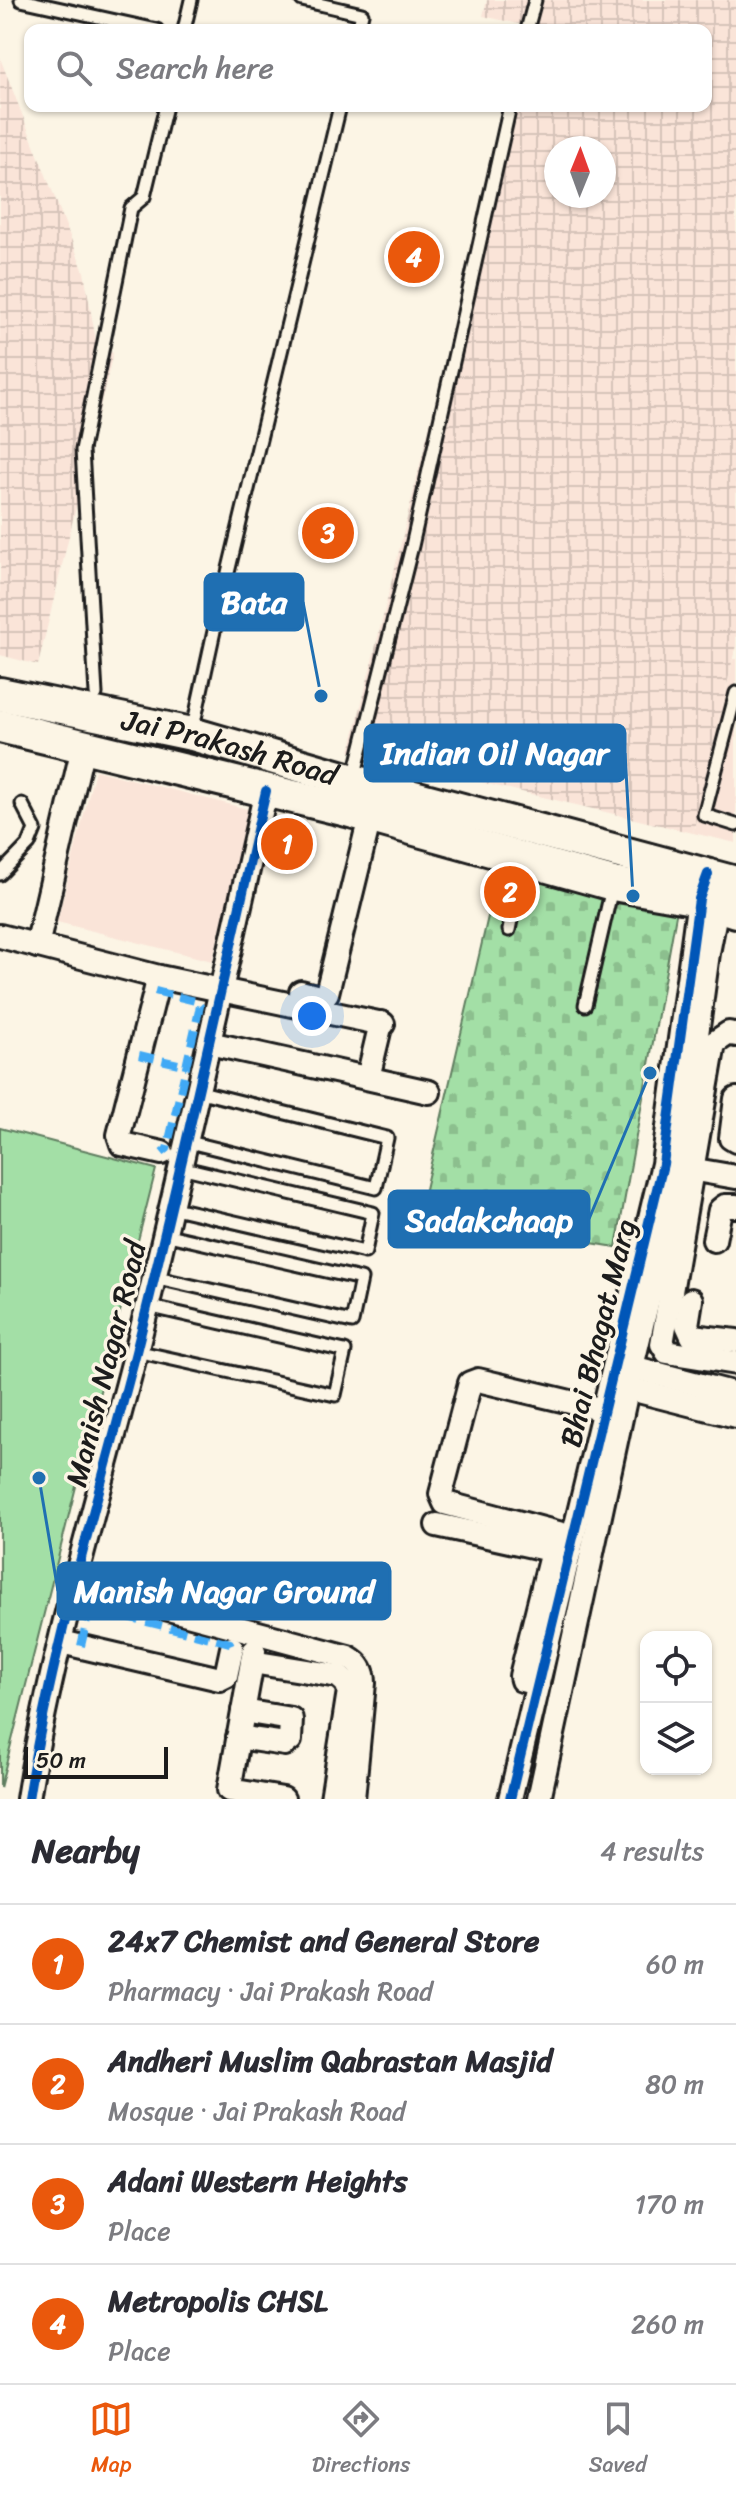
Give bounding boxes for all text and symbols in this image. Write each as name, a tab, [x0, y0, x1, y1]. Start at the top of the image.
search box	[24, 24, 712, 112]
text: Search here	[116, 41, 274, 95]
icon: search	[52, 46, 96, 90]
north arrow	[544, 136, 616, 208]
pin: 4	[388, 227, 440, 287]
pin: 3	[302, 503, 354, 563]
callout: Bata	[205, 574, 303, 630]
text: Bata	[221, 574, 288, 631]
street label: Jai Prakash Road	[116, 693, 346, 803]
callout: Indian Oil Nagar	[365, 725, 625, 781]
text: Indian Oil Nagar	[379, 725, 611, 782]
pin: 1	[261, 814, 313, 874]
pin: 2	[484, 862, 536, 922]
your location	[292, 996, 332, 1036]
callout: Sadakchaap	[389, 1191, 589, 1247]
text: Sadakchaap	[404, 1192, 573, 1249]
street label: Bhai Bhagat Marg	[544, 1213, 652, 1453]
street label: Manish Nagar Road	[49, 1233, 163, 1493]
callout: Manish Nagar Ground	[58, 1563, 390, 1619]
text: Manish Nagar Ground	[73, 1563, 377, 1620]
map controls	[640, 1631, 712, 1775]
button: locate	[640, 1631, 712, 1703]
button: layers	[640, 1703, 712, 1775]
text: 50 m	[36, 1741, 86, 1780]
scale bar	[24, 1743, 168, 1779]
text: Nearby	[32, 1821, 140, 1881]
text: 4 results	[600, 1828, 704, 1874]
text: 24x7 Chemist and General Store	[108, 1914, 540, 1968]
text: 1	[52, 1941, 64, 1987]
text: 60 m	[646, 1941, 704, 1987]
text: Pharmacy · Jai Prakash Road	[108, 1968, 433, 2014]
text: Andheri Muslim Qabrastan Masjid	[108, 2034, 552, 2088]
text: 2	[50, 2061, 66, 2107]
text: 80 m	[645, 2061, 704, 2107]
text: Mosque · Jai Prakash Road	[108, 2088, 406, 2134]
text: Adani Western Heights	[108, 2154, 407, 2208]
text: 3	[51, 2181, 65, 2227]
text: 170 m	[635, 2181, 704, 2227]
text: Place	[108, 2208, 171, 2254]
text: Metropolis CHSL	[108, 2274, 328, 2328]
text: 4	[50, 2301, 66, 2347]
text: 260 m	[631, 2301, 704, 2347]
text: Place	[108, 2328, 171, 2374]
tab: Map	[89, 2397, 133, 2484]
tab: Directions	[312, 2397, 410, 2484]
tab: Saved	[589, 2397, 647, 2484]

